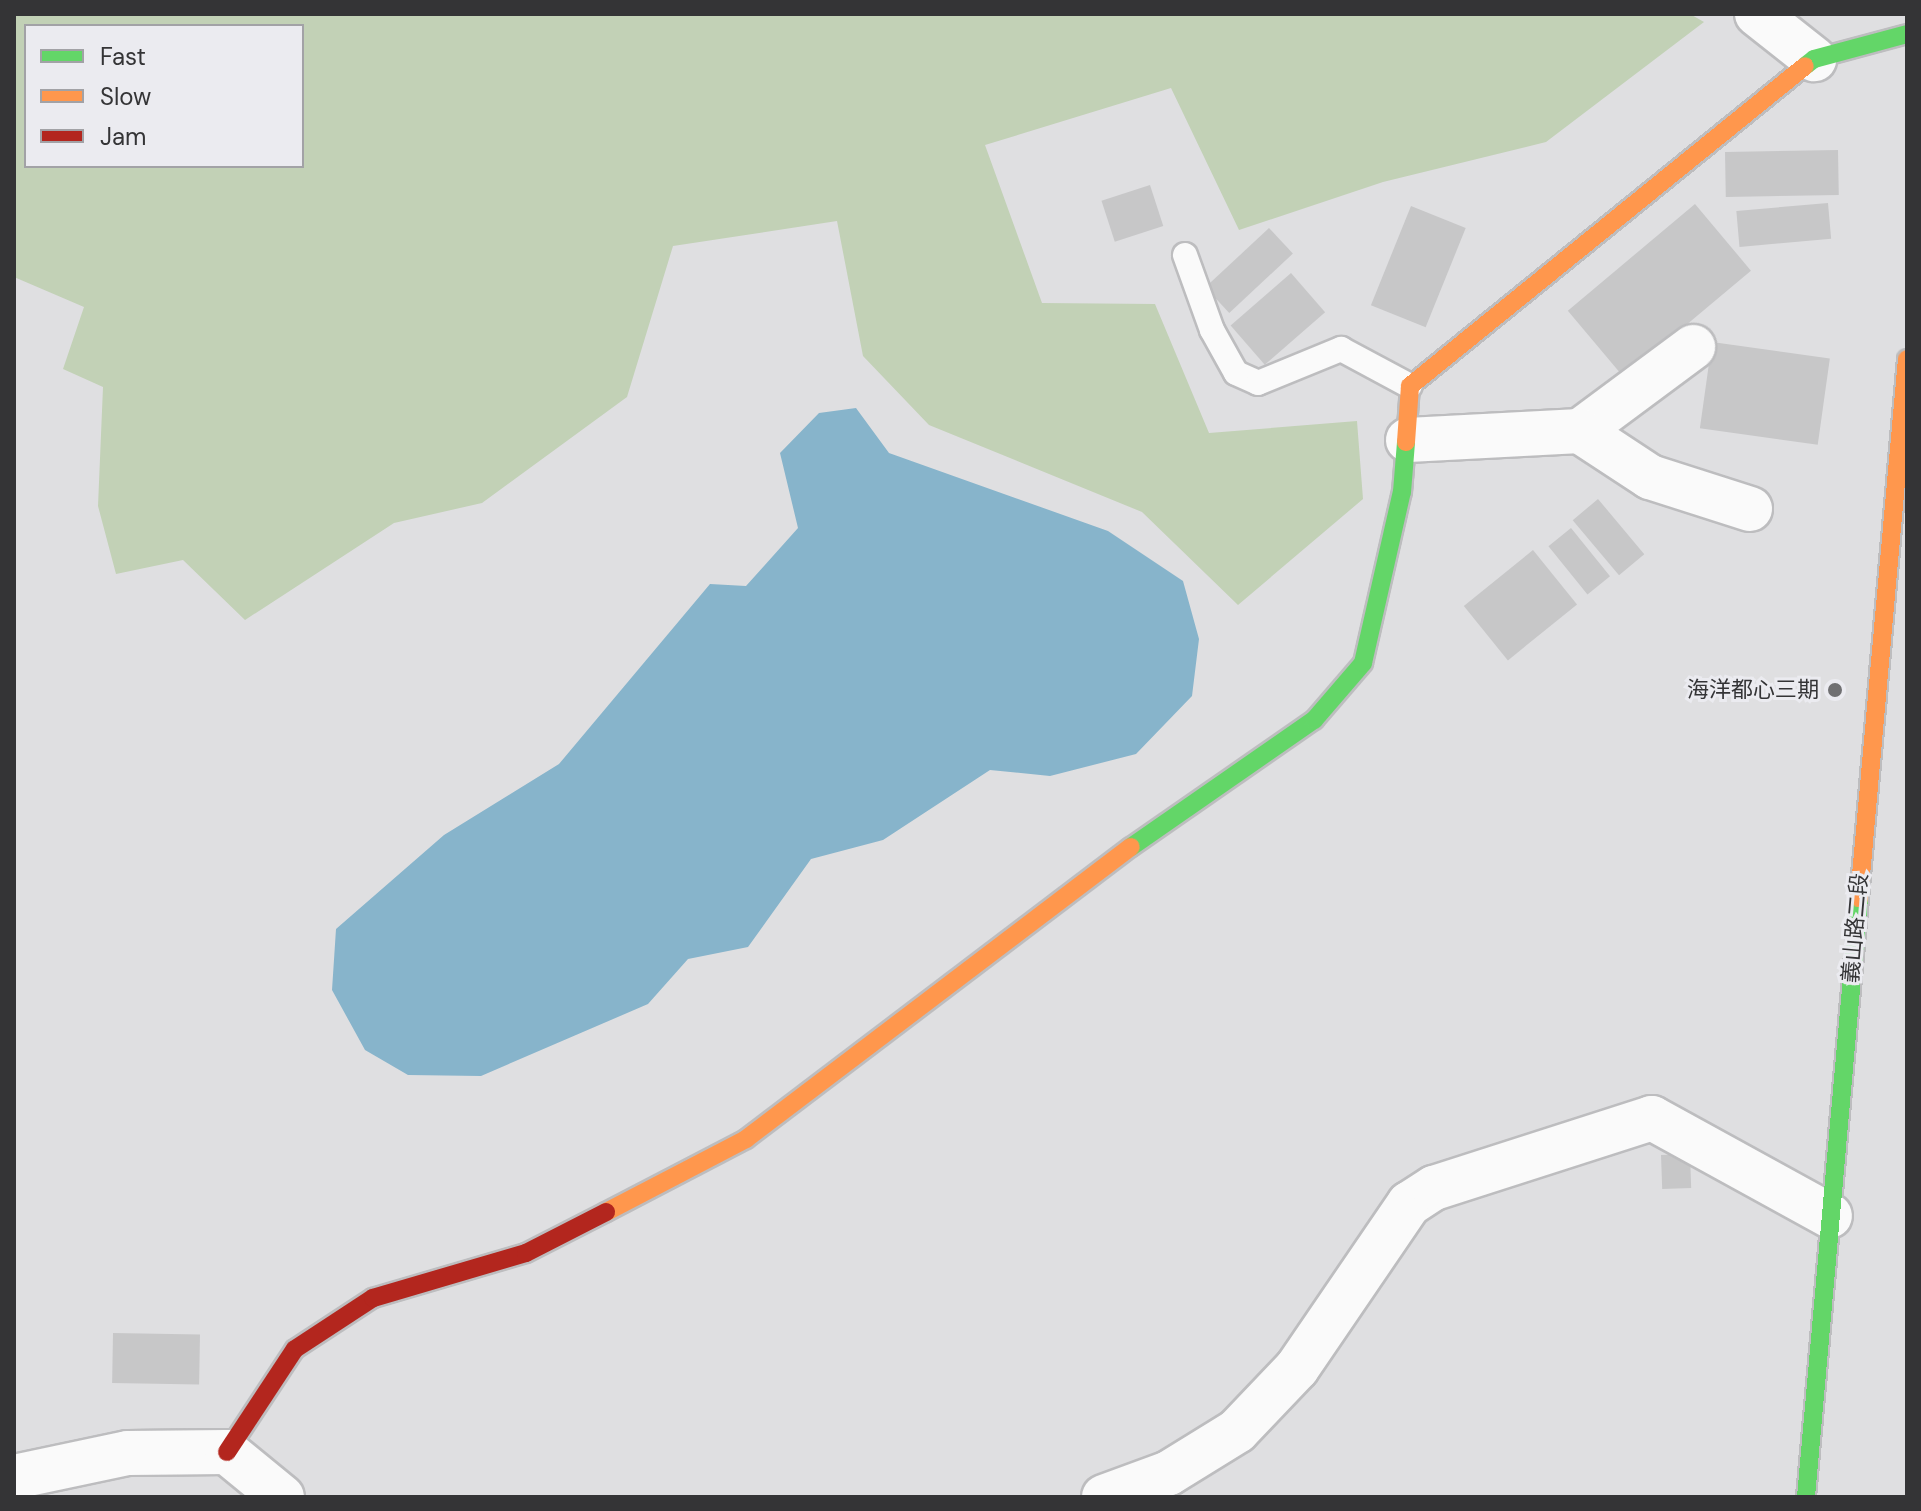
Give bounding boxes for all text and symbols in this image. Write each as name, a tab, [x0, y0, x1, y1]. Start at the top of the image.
legend	[24, 24, 304, 168]
text: Fast	[100, 41, 146, 72]
text: Slow	[100, 81, 151, 112]
text: Jam	[100, 121, 146, 152]
place label: 海洋都心三期	[1687, 677, 1819, 703]
marker: 海洋都心三期	[1826, 681, 1844, 699]
street label: 義山路二段	[1837, 872, 1873, 984]

